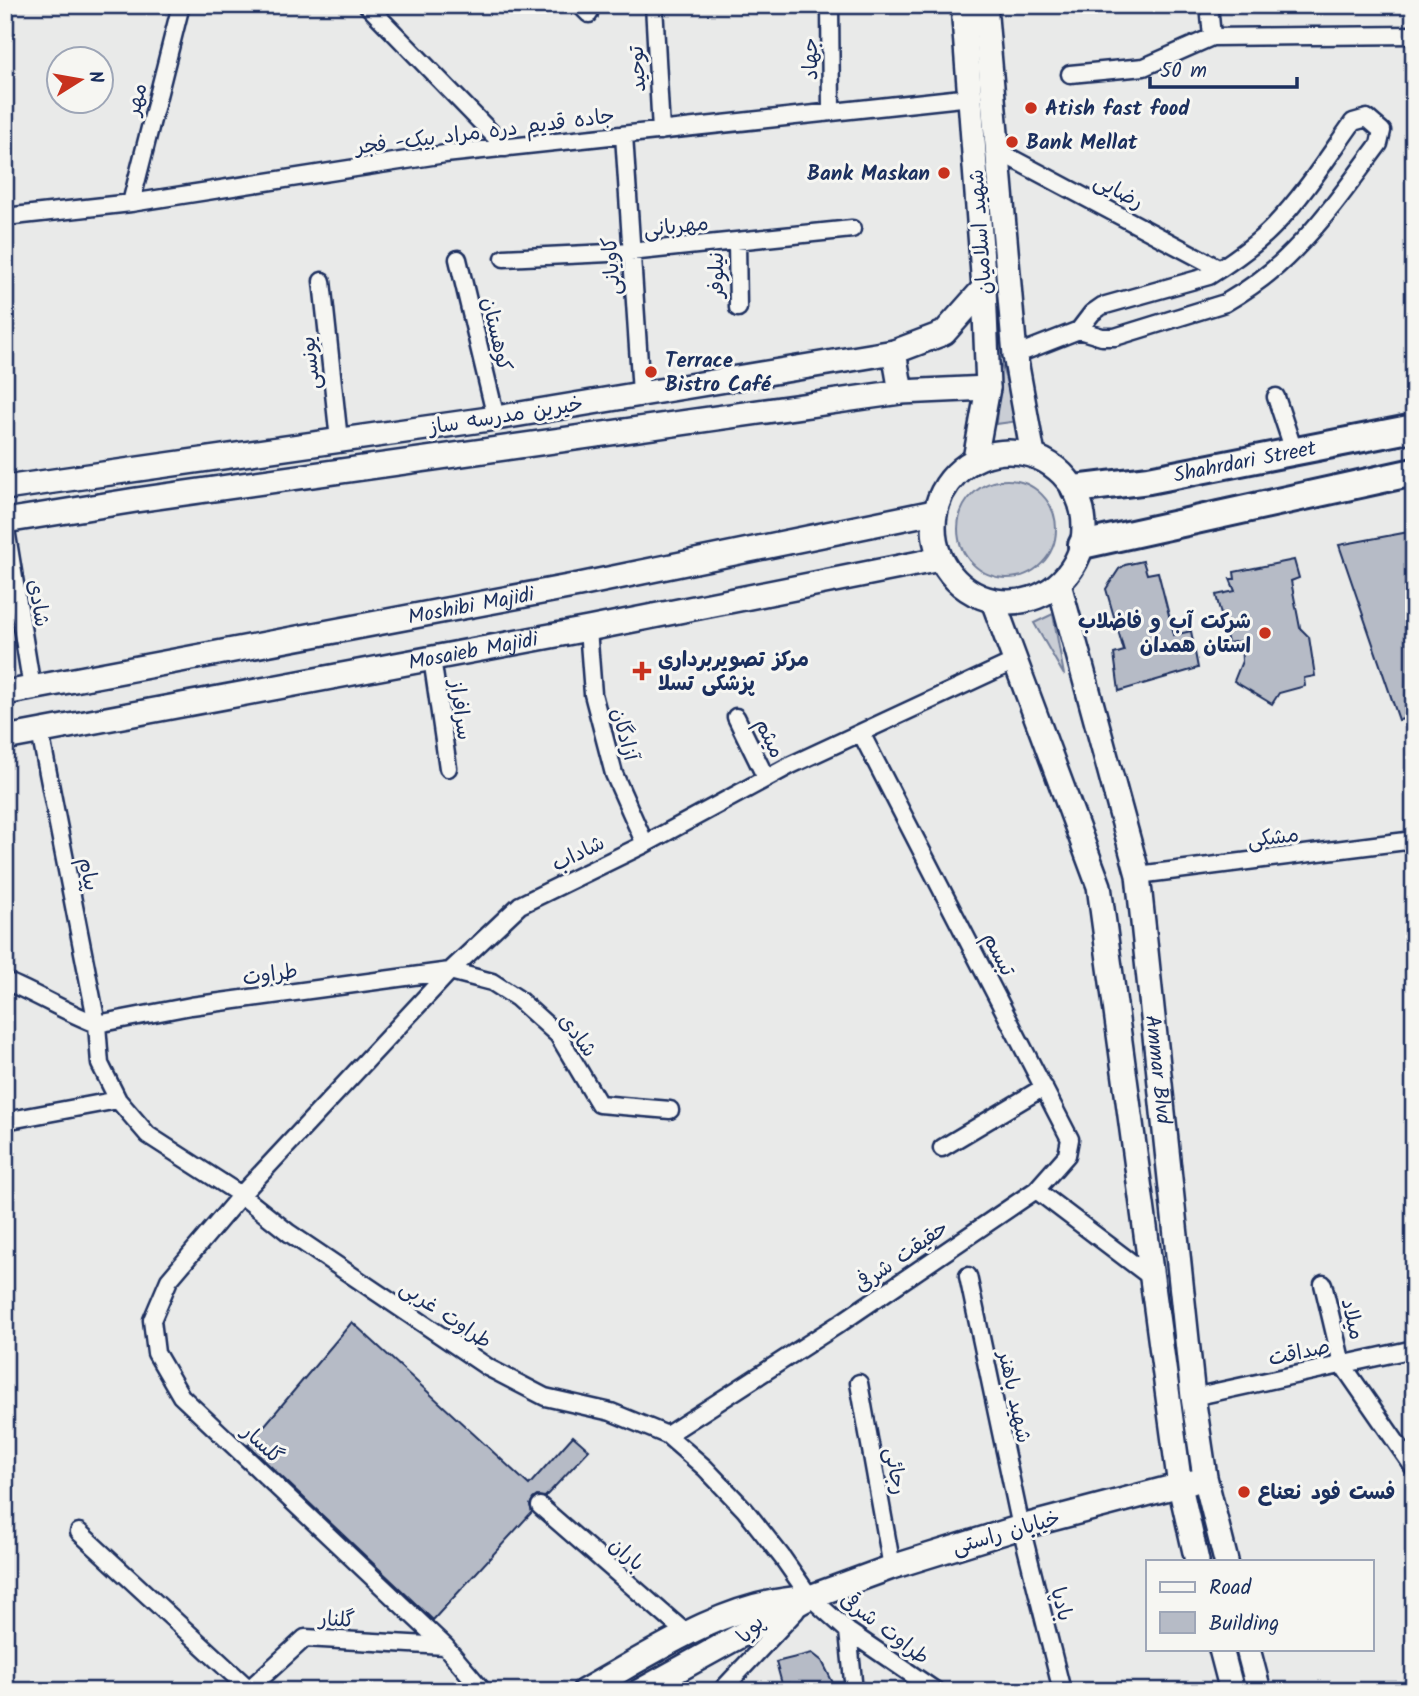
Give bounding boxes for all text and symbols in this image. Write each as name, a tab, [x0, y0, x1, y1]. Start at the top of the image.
street label: جهاد	[795, 37, 828, 81]
street label: توحید	[621, 44, 656, 93]
north arrow	[46, 46, 116, 116]
scale bar	[1150, 46, 1296, 90]
text: 50 m	[1160, 55, 1207, 88]
text: N	[79, 68, 111, 86]
street label: مهر	[117, 80, 157, 121]
place label: Atish fast food	[1045, 93, 1190, 126]
street label: جاده قدیم دره مراد بیک- فجر	[352, 100, 617, 165]
marker: Atish fast food	[1023, 100, 1039, 116]
place label: Bank Mellat	[1026, 127, 1138, 160]
marker: Bank Mellat	[1004, 134, 1020, 150]
place label: Bank Maskan	[807, 158, 930, 191]
marker: Bank Maskan	[936, 165, 952, 181]
street label: رضایی	[1087, 165, 1149, 219]
street label: شهید اسلامیان	[961, 168, 1002, 296]
street label: مهربانی	[642, 208, 710, 247]
street label: کاویانی	[594, 236, 631, 296]
street label: نیلوفر	[701, 252, 734, 300]
street label: کوهستان	[471, 294, 520, 375]
street label: یونسی	[292, 334, 331, 391]
place label: Terrace Bistro Café	[665, 345, 772, 402]
marker: Terrace Bistro Café	[643, 364, 659, 380]
street label: خیرین مدرسه ساز	[425, 388, 586, 445]
street label: Shahrdari Street	[1171, 432, 1320, 493]
street label: شادی	[17, 577, 58, 630]
street label: Moshibi Majidi	[405, 579, 538, 635]
place label: شرکت آب و فاضلاب استان همدان	[1078, 606, 1251, 663]
street label: Mosaieb Majidi	[406, 624, 542, 680]
marker: شرکت آب و فاضلاب استان همدان	[1257, 625, 1273, 641]
place label: مرکز تصویربرداری پزشکی تسلا	[658, 644, 809, 701]
marker: مرکز تصویربرداری پزشکی تسلا	[632, 661, 652, 681]
street label: سرافراز	[439, 676, 480, 742]
street label: آزادگان	[601, 704, 647, 765]
street label: میثم	[745, 713, 792, 764]
street label: مشکی	[1246, 819, 1301, 858]
street label: شاداب	[546, 827, 611, 881]
street label: پیام	[68, 855, 107, 894]
street label: تبسم	[973, 927, 1023, 983]
street label: طراوت	[240, 955, 300, 996]
street label: شادی	[549, 1007, 604, 1065]
street label: Ammar Blvd	[1135, 1013, 1179, 1126]
street label: حقیقت شرفی	[848, 1213, 956, 1302]
street label: طراوت غربی	[392, 1272, 498, 1358]
street label: میلاد	[1331, 1295, 1372, 1343]
street label: صداقت	[1265, 1331, 1333, 1376]
street label: شهید باهنر	[987, 1346, 1039, 1446]
street label: گلسار	[232, 1416, 290, 1473]
street label: رجائی	[874, 1445, 915, 1498]
place label: فست فود نعناع	[1258, 1477, 1395, 1510]
marker: فست فود نعناع	[1236, 1484, 1252, 1500]
street label: خیابان راستی	[949, 1502, 1064, 1565]
street label: باران	[601, 1530, 651, 1580]
legend	[1146, 1560, 1374, 1650]
text: Road	[1209, 1572, 1252, 1605]
street label: طراوت شرقی	[832, 1584, 936, 1674]
street label: بادپا	[1040, 1584, 1081, 1625]
street label: گلنار	[316, 1603, 356, 1638]
street label: پویا	[729, 1608, 773, 1652]
text: Building	[1209, 1608, 1279, 1641]

